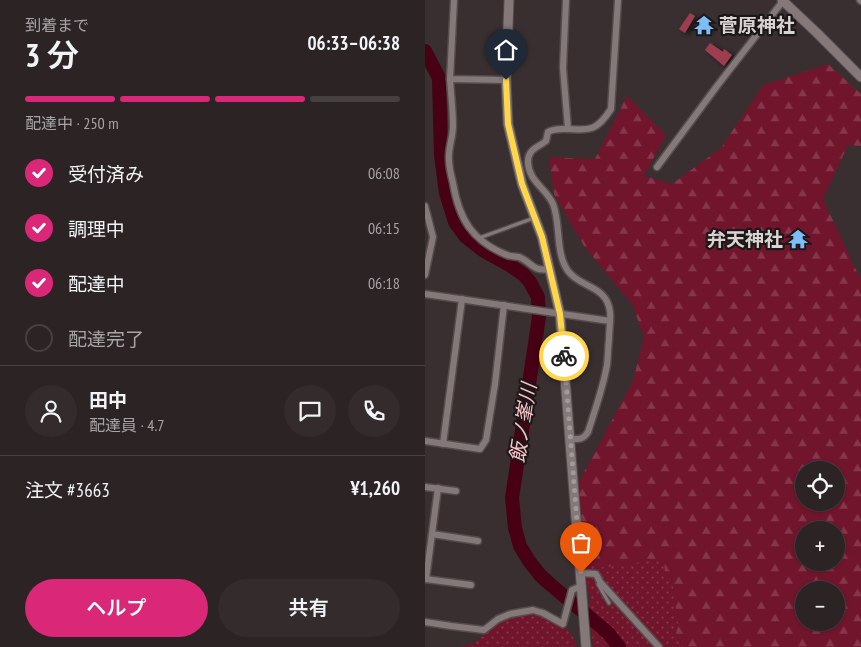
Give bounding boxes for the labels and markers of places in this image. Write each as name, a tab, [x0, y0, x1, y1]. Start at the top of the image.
place label: 菅原神社	[719, 13, 795, 37]
temple icon: 菅原神社	[693, 14, 715, 36]
pin	[485, 29, 527, 80]
place label: 弁天神社	[707, 227, 783, 251]
temple icon: 弁天神社	[787, 228, 809, 250]
pin	[560, 522, 602, 573]

